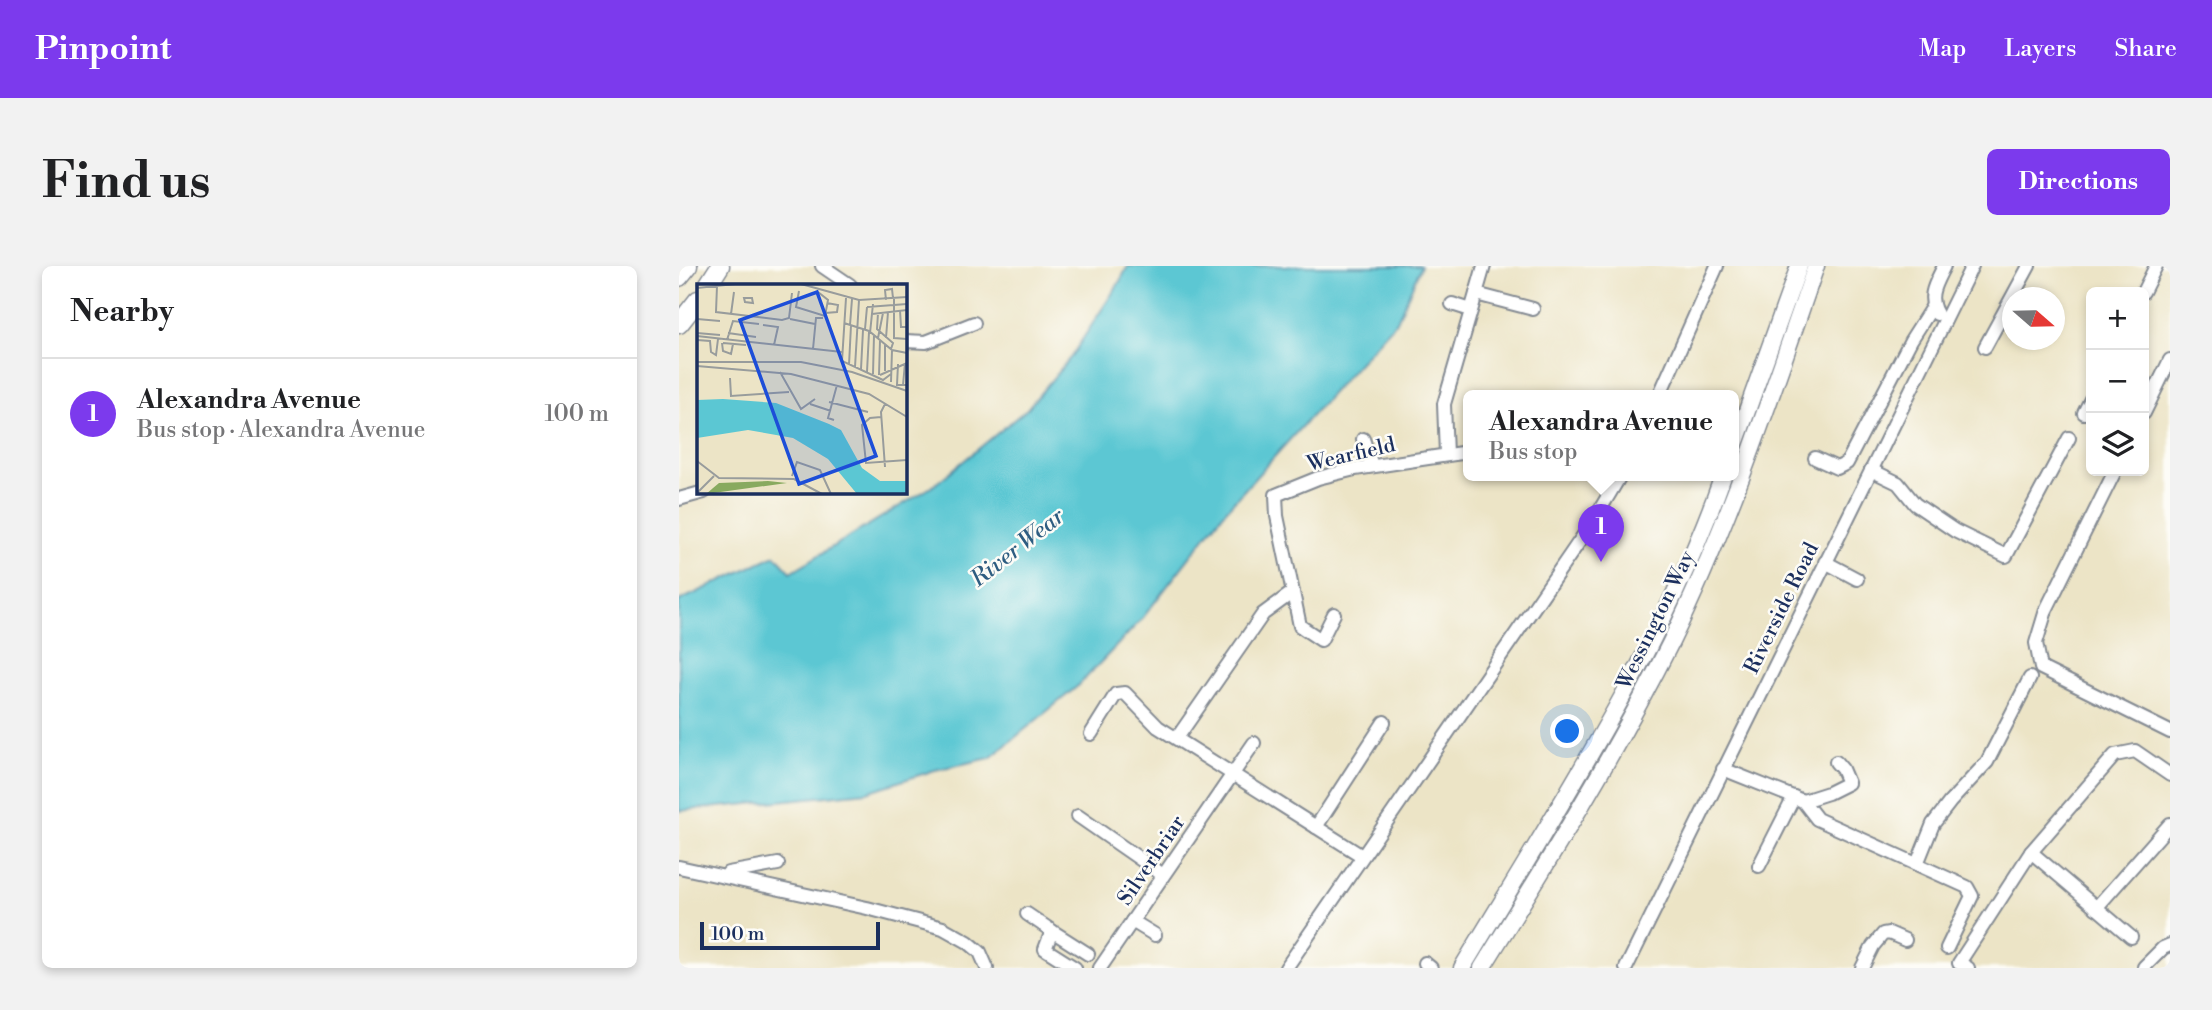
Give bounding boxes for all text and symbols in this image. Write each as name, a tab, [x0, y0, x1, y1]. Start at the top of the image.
text: Pinpoint	[35, 29, 172, 70]
text: Map	[1919, 34, 1966, 64]
text: Layers	[2004, 34, 2076, 64]
text: Share	[2114, 34, 2177, 64]
button: Directions	[1987, 149, 2170, 215]
text: Find us	[42, 152, 211, 213]
inset map	[697, 284, 907, 494]
north arrow	[2002, 287, 2065, 350]
map controls	[2086, 287, 2149, 476]
button: +	[2086, 287, 2149, 350]
text: Nearby	[70, 293, 174, 331]
button: −	[2086, 350, 2149, 413]
text: Alexandra Avenue	[137, 384, 361, 416]
popup	[1463, 390, 1739, 481]
text: 1	[87, 400, 99, 428]
text: 100 m	[544, 400, 609, 428]
text: Alexandra Avenue	[1489, 406, 1713, 438]
button: layers	[2086, 413, 2149, 476]
text: Bus stop · Alexandra Avenue	[137, 416, 425, 444]
street label: Wearfield	[1303, 432, 1398, 478]
text: Bus stop	[1489, 438, 1577, 466]
water label: River Wear	[964, 502, 1071, 594]
pin: 1	[1578, 504, 1624, 562]
street label: Riverside Road	[1739, 538, 1825, 678]
street label: Wessington Way	[1611, 546, 1701, 695]
your location	[1550, 714, 1584, 748]
street label: Silverbriar	[1112, 811, 1191, 911]
scale bar	[700, 919, 880, 951]
text: 100 m	[711, 922, 764, 946]

